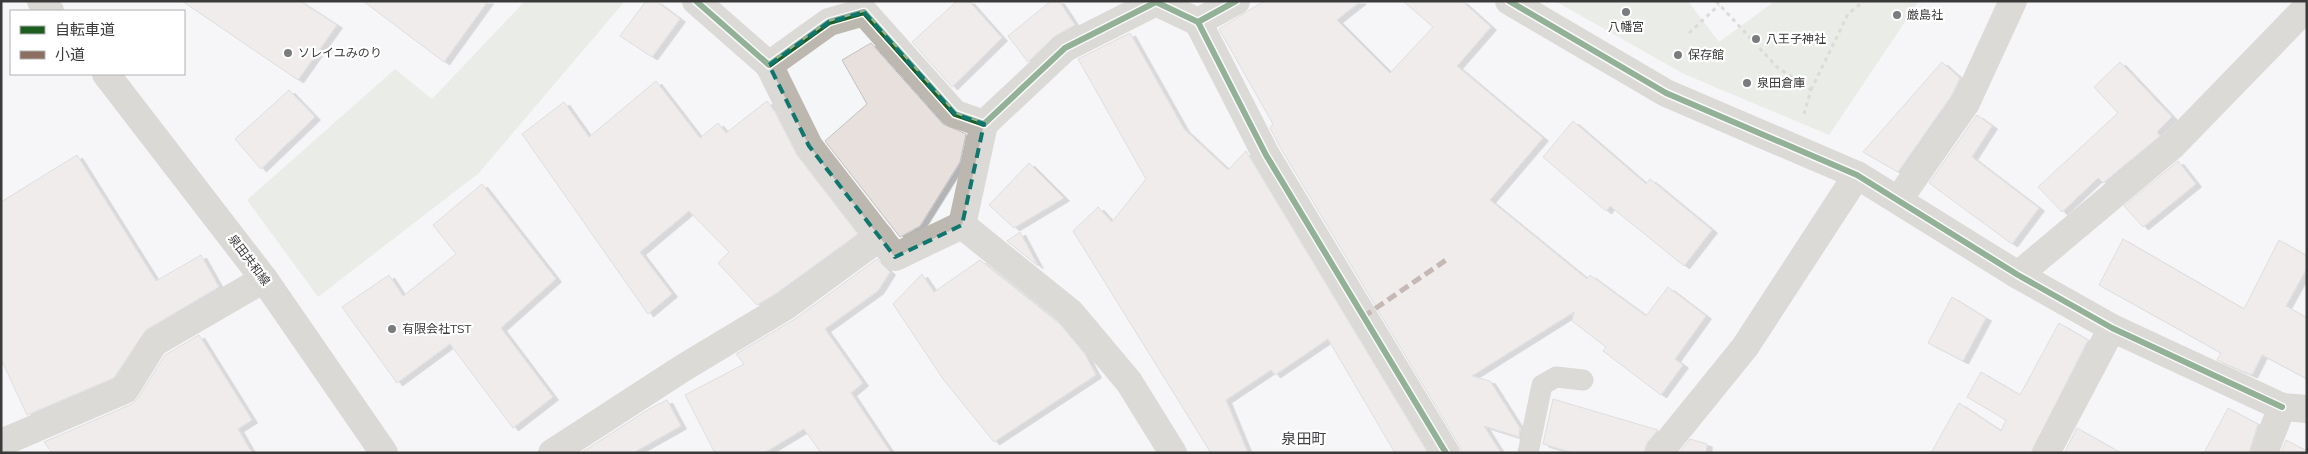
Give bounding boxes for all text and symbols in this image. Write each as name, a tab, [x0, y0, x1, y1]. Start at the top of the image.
marker: 八幡宮	[1620, 6, 1632, 18]
place label: 厳島社	[1907, 7, 1943, 22]
marker: 厳島社	[1891, 9, 1903, 21]
legend	[10, 10, 185, 75]
place label: 八幡宮	[1608, 19, 1644, 34]
text: 自転車道	[55, 20, 115, 39]
place label: 八王子神社	[1766, 31, 1826, 46]
marker: 八王子神社	[1750, 33, 1762, 45]
text: 小道	[55, 45, 85, 64]
place label: ソレイユみのり	[298, 45, 382, 60]
marker: ソレイユみのり	[282, 47, 294, 59]
place label: 保存館	[1688, 47, 1724, 62]
marker: 保存館	[1672, 49, 1684, 61]
place label: 泉田倉庫	[1757, 75, 1805, 90]
marker: 泉田倉庫	[1741, 77, 1753, 89]
street label: 泉田共和線	[225, 231, 273, 288]
place label: 有限会社TST	[402, 321, 472, 336]
marker: 有限会社TST	[386, 323, 398, 335]
district label: 泉田町	[1281, 429, 1327, 448]

